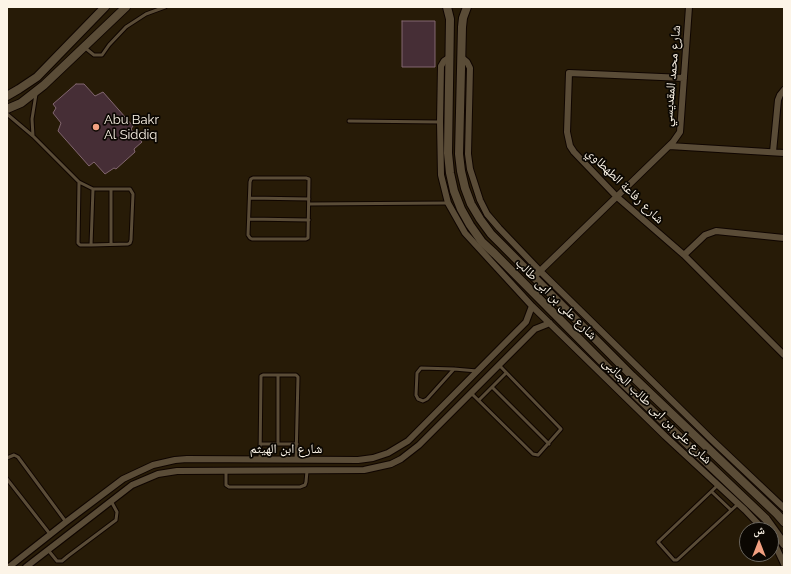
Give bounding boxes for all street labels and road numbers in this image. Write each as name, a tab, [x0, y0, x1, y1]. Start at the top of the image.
street label: شارع محمد المقديسي	[660, 25, 684, 127]
street label: شارع رفاعة الطهطاوي	[583, 145, 667, 227]
street label: شارع على بن ابى طالب	[512, 255, 600, 343]
street label: شارع على بن ابى طالب الجانبى	[599, 355, 715, 467]
street label: شارع ابن الهيثم	[250, 441, 322, 457]

